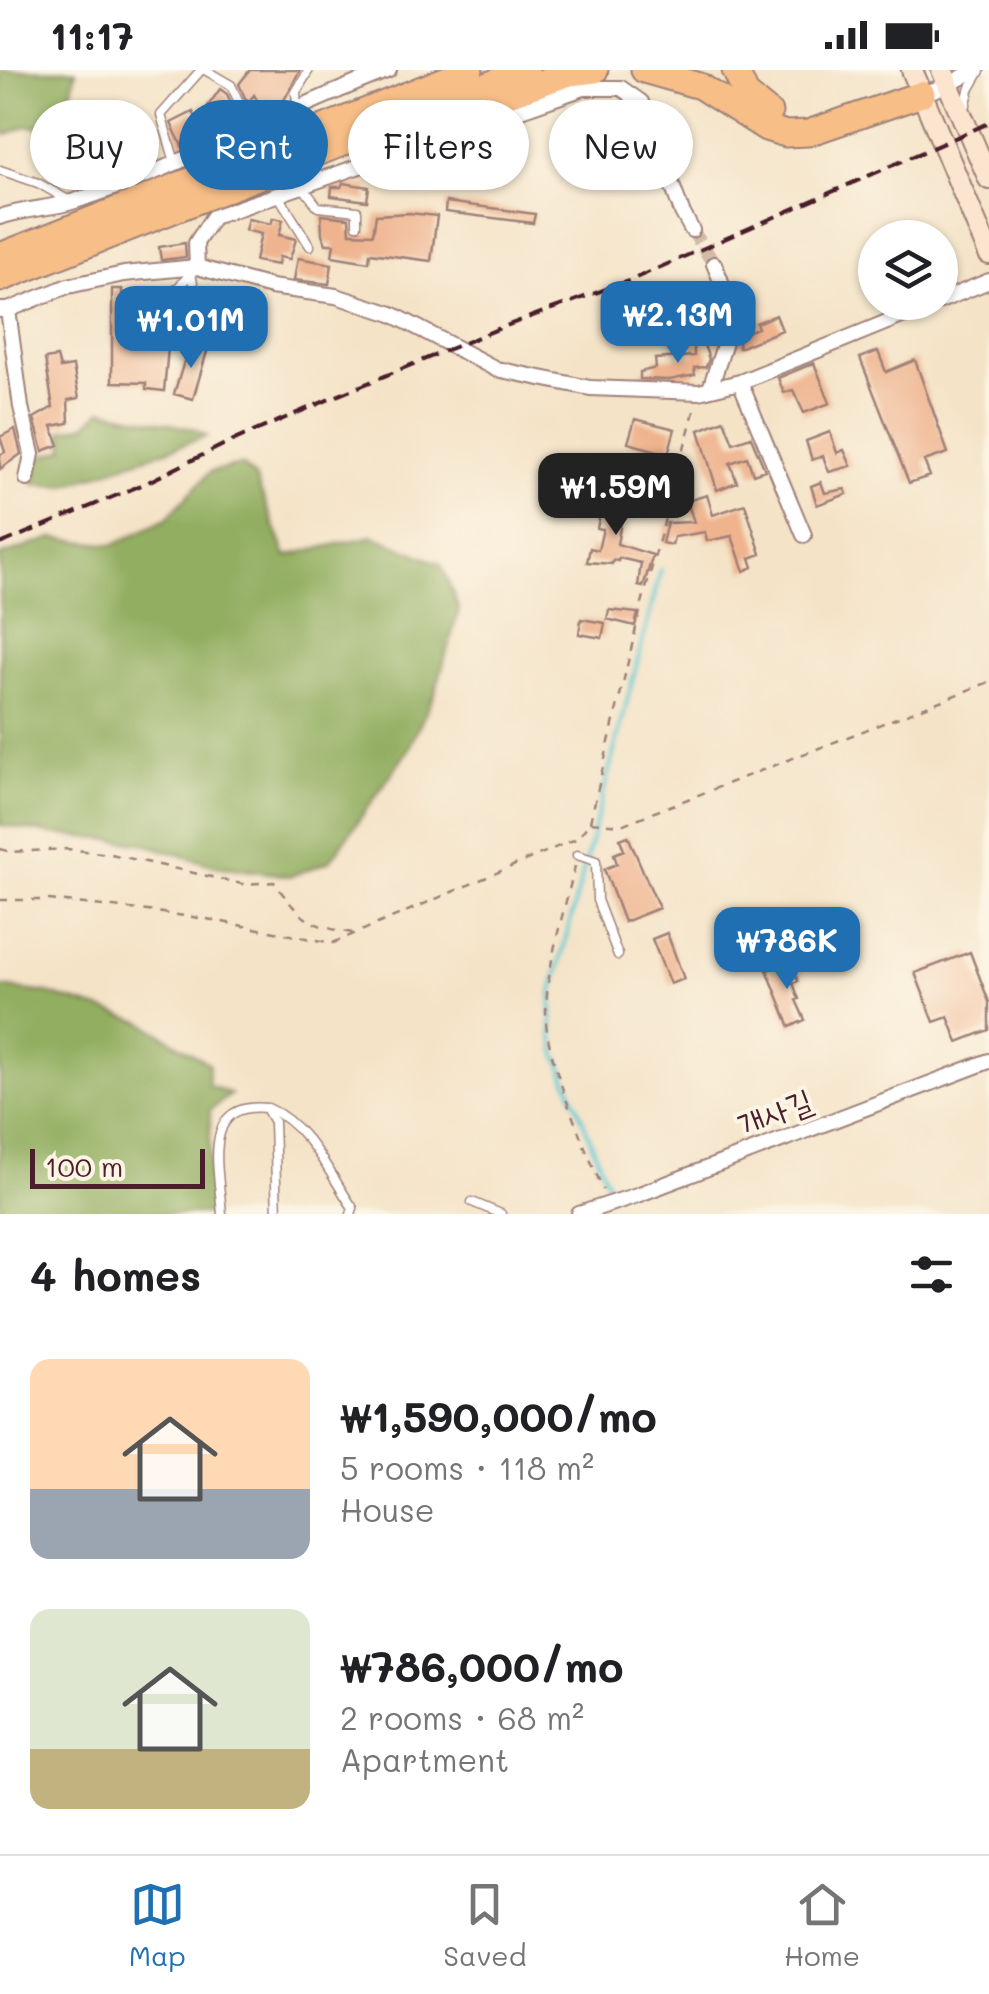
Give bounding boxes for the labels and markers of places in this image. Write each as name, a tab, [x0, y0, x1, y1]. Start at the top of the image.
pin: ₩2.13M	[597, 281, 759, 366]
pin: ₩1.01M	[110, 286, 272, 371]
pin: ₩1.59M	[535, 453, 697, 538]
pin: ₩786K	[717, 907, 857, 992]

